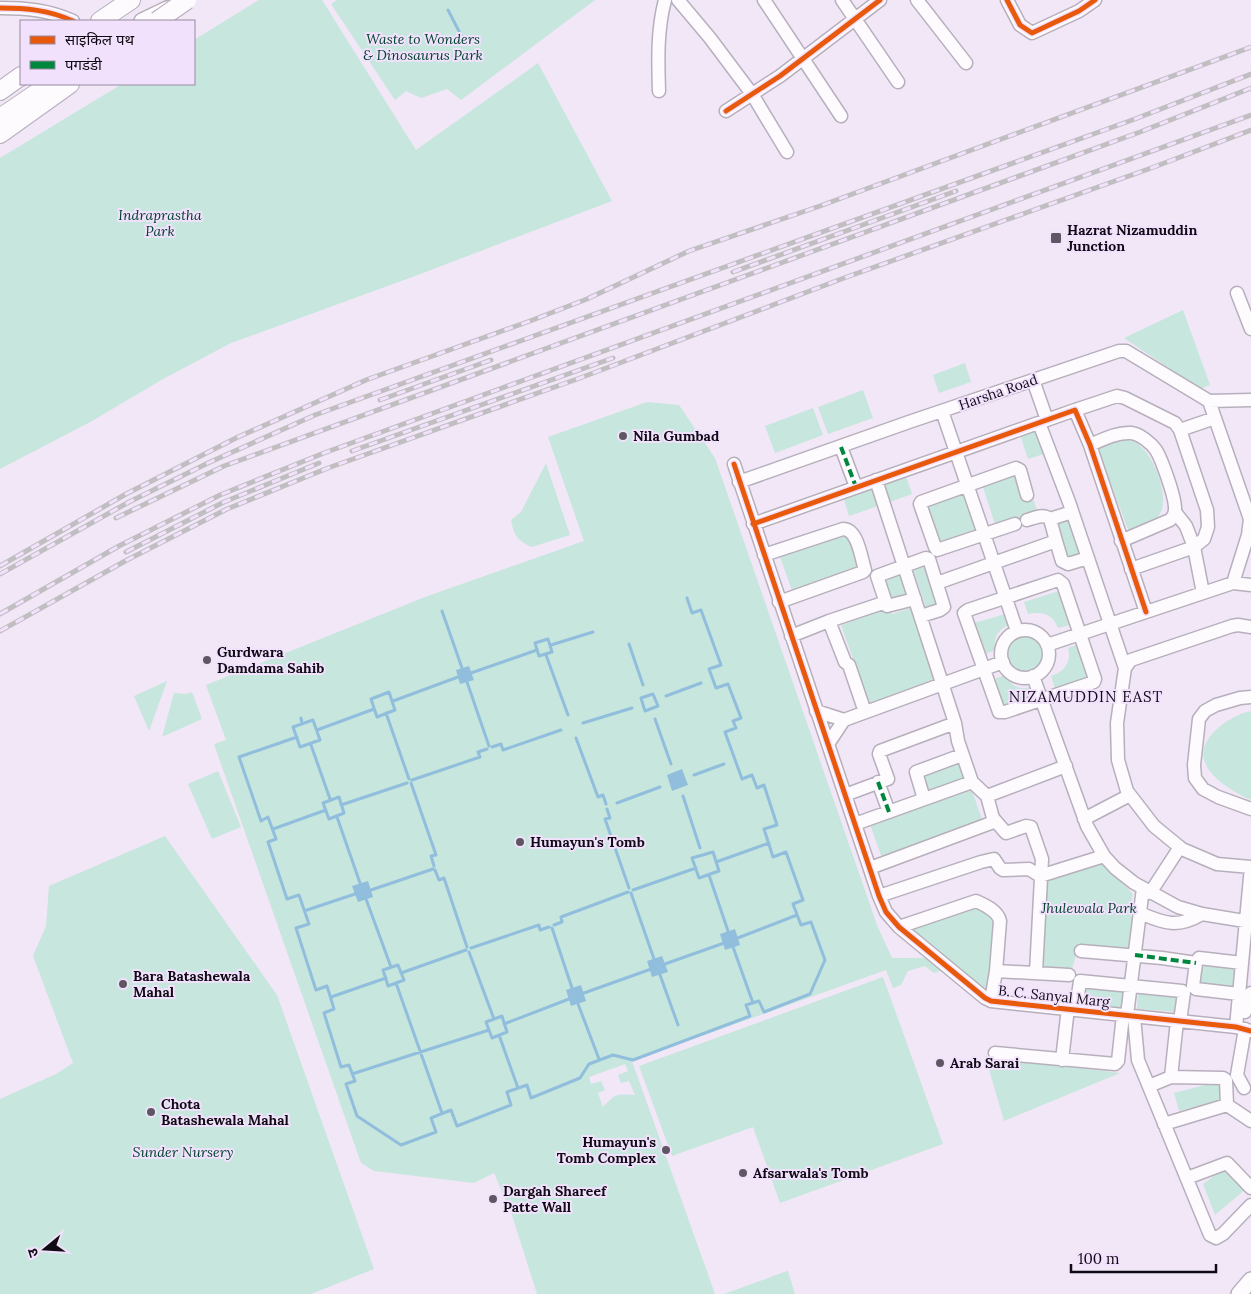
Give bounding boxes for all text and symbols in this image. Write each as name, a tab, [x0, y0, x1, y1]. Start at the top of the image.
legend	[20, 20, 195, 85]
text: साइकिल पथ	[65, 30, 134, 49]
park label: Waste to Wonders & Dinosaurus Park	[363, 30, 483, 64]
text: पगडंडी	[65, 55, 103, 74]
park label: Indraprastha Park	[118, 206, 202, 240]
place label: Hazrat Nizamuddin Junction	[1067, 221, 1197, 255]
marker: Hazrat Nizamuddin Junction	[1049, 231, 1063, 245]
street label: Harsha Road	[956, 370, 1040, 414]
place label: Nila Gumbad	[633, 427, 719, 445]
marker: Nila Gumbad	[617, 430, 629, 442]
place label: Gurdwara Damdama Sahib	[217, 643, 324, 677]
marker: Gurdwara Damdama Sahib	[201, 654, 213, 666]
district label: NIZAMUDDIN EAST	[1009, 687, 1163, 706]
place label: Humayun's Tomb	[530, 833, 645, 851]
marker: Humayun's Tomb	[514, 836, 526, 848]
park label: Jhulewala Park	[1040, 899, 1137, 917]
place label: Bara Batashewala Mahal	[133, 967, 251, 1001]
marker: Bara Batashewala Mahal	[117, 978, 129, 990]
street label: B. C. Sanyal Marg	[997, 981, 1111, 1011]
place label: Arab Sarai	[950, 1054, 1020, 1072]
marker: Arab Sarai	[934, 1057, 946, 1069]
place label: Chota Batashewala Mahal	[161, 1095, 290, 1129]
marker: Chota Batashewala Mahal	[145, 1106, 157, 1118]
place label: Humayun's Tomb Complex	[557, 1133, 656, 1167]
park label: Sunder Nursery	[132, 1143, 234, 1161]
marker: Humayun's Tomb Complex	[660, 1144, 672, 1156]
place label: Afsarwala's Tomb	[753, 1164, 869, 1182]
marker: Afsarwala's Tomb	[737, 1167, 749, 1179]
place label: Dargah Shareef Patte Wall	[503, 1182, 607, 1216]
marker: Dargah Shareef Patte Wall	[487, 1193, 499, 1205]
north arrow	[20, 1224, 70, 1274]
scale bar	[1071, 1242, 1216, 1274]
text: उ	[23, 1246, 42, 1260]
text: 100 m	[1078, 1249, 1119, 1268]

